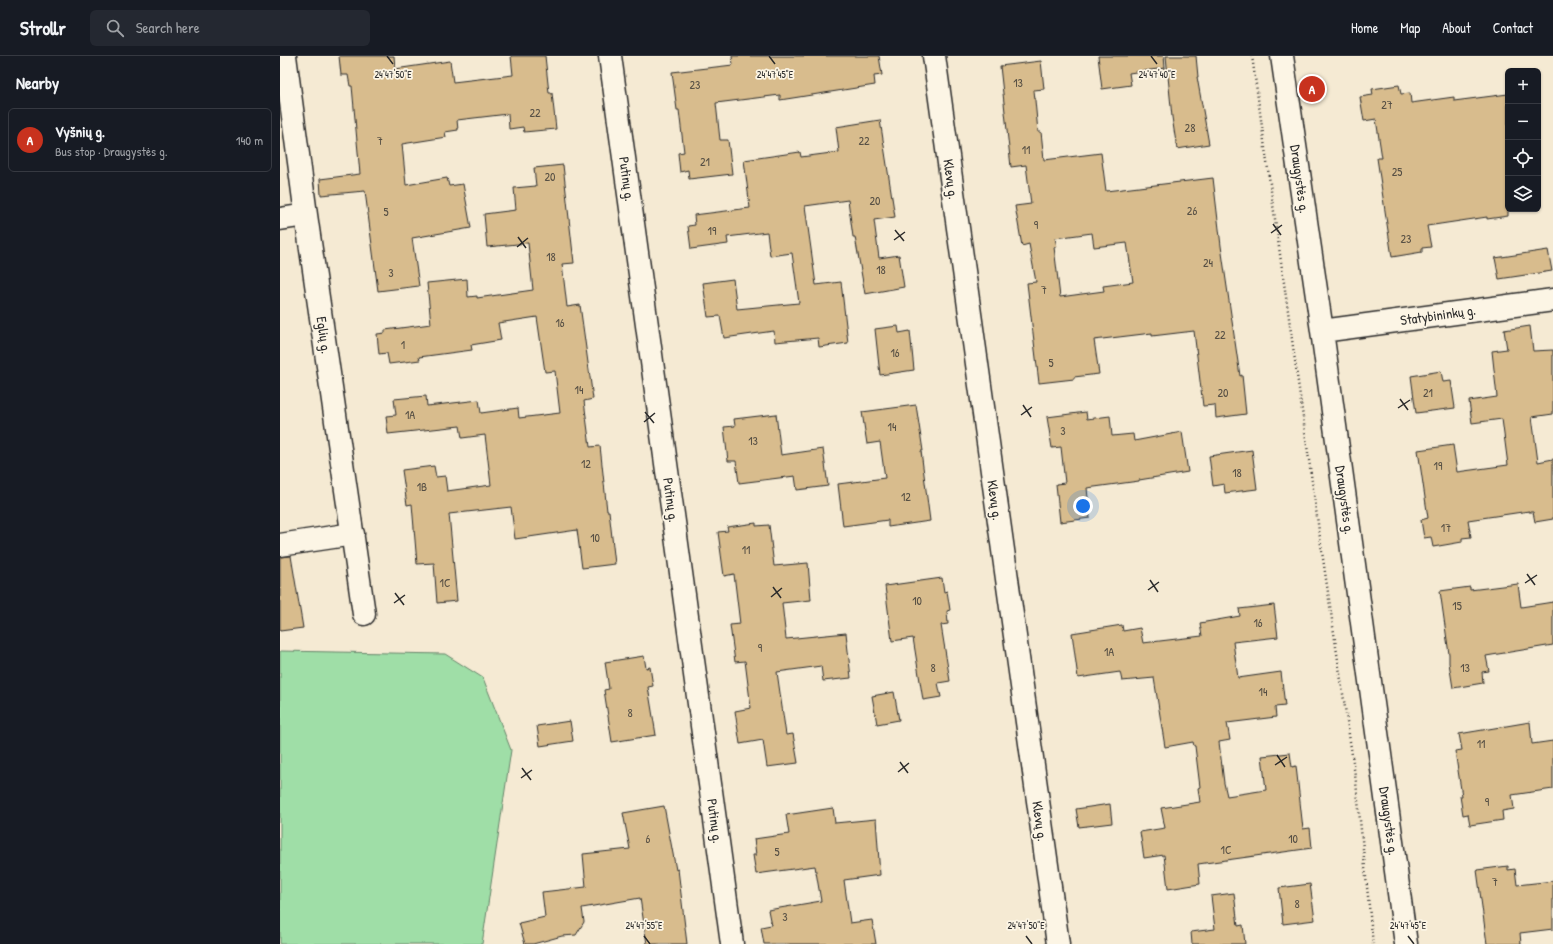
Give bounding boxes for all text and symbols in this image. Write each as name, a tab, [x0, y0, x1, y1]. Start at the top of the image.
search box	[90, 10, 370, 46]
text: Strollr	[20, 15, 66, 41]
icon: search	[104, 17, 126, 39]
text: Search here	[136, 17, 200, 38]
text: Home	[1351, 18, 1378, 37]
text: Map	[1400, 18, 1420, 37]
text: About	[1442, 18, 1471, 37]
text: Contact	[1493, 18, 1533, 37]
text: 24°47'50"E	[374, 68, 412, 81]
text: 24°47'45"E	[757, 68, 794, 81]
text: 24°47'40"E	[1139, 68, 1176, 81]
map controls	[1505, 68, 1541, 212]
button: +	[1505, 68, 1541, 104]
text: Nearby	[16, 71, 59, 94]
house number: 13	[1013, 74, 1023, 91]
pin: A	[1299, 74, 1325, 104]
house number: 23	[690, 76, 701, 93]
house number: 27	[1381, 96, 1393, 113]
house number: 22	[529, 104, 541, 121]
button: −	[1505, 104, 1541, 140]
house number: 28	[1185, 119, 1195, 136]
text: Vyšnių g.	[55, 121, 105, 142]
text: A	[27, 131, 33, 149]
text: 140 m	[236, 131, 263, 149]
house number: 7	[377, 132, 383, 149]
house number: 22	[858, 132, 870, 149]
button: locate	[1505, 140, 1541, 176]
house number: 11	[1022, 141, 1030, 158]
text: Bus stop · Draugystės g.	[55, 142, 168, 160]
street label: Draugystės g.	[1285, 143, 1315, 215]
house number: 21	[700, 153, 710, 170]
street label: Putinų g.	[614, 155, 640, 203]
street label: Klevų g.	[938, 158, 964, 200]
house number: 25	[1392, 163, 1402, 180]
house number: 20	[545, 168, 556, 185]
button: layers	[1505, 176, 1541, 212]
house number: 20	[870, 192, 881, 209]
house number: 26	[1187, 202, 1197, 219]
house number: 5	[383, 203, 389, 220]
house number: 9	[1034, 216, 1039, 233]
house number: 19	[708, 222, 717, 239]
house number: 23	[1401, 230, 1412, 247]
house number: 18	[546, 248, 556, 265]
house number: 24	[1203, 254, 1214, 271]
house number: 18	[876, 261, 886, 278]
house number: 3	[388, 264, 394, 281]
house number: 7	[1041, 281, 1047, 298]
street label: Statybininkų g.	[1399, 300, 1477, 330]
house number: 16	[555, 314, 565, 331]
street label: Eglių g.	[311, 315, 337, 355]
house number: 22	[1214, 326, 1226, 343]
house number: 1	[401, 336, 405, 353]
house number: 16	[890, 344, 900, 361]
house number: 5	[1048, 354, 1054, 371]
house number: 14	[575, 381, 584, 398]
house number: 20	[1218, 384, 1229, 401]
house number: 21	[1423, 384, 1433, 401]
house number: 1A	[405, 406, 415, 423]
house number: 14	[888, 418, 897, 435]
house number: 3	[1060, 422, 1066, 439]
house number: 13	[748, 432, 758, 449]
house number: 12	[581, 455, 591, 472]
house number: 19	[1434, 457, 1443, 474]
house number: 18	[1232, 464, 1242, 481]
street label: Draugystės g.	[1330, 464, 1360, 536]
street label: Putinų g.	[658, 476, 684, 524]
house number: 1B	[417, 478, 427, 495]
street label: Klevų g.	[982, 479, 1008, 521]
house number: 12	[901, 488, 911, 505]
your location	[1073, 496, 1093, 516]
house number: 17	[1441, 519, 1451, 536]
house number: 10	[590, 529, 600, 546]
house number: 11	[742, 541, 750, 558]
house number: 1C	[440, 574, 451, 591]
house number: 10	[912, 592, 922, 609]
house number: 15	[1452, 597, 1462, 614]
house number: 16	[1253, 614, 1263, 631]
house number: 9	[758, 639, 763, 656]
house number: 1A	[1104, 643, 1114, 660]
house number: 8	[930, 659, 936, 676]
house number: 13	[1460, 659, 1470, 676]
house number: 14	[1259, 683, 1268, 700]
house number: 8	[627, 704, 633, 721]
house number: 11	[1477, 735, 1485, 752]
street label: Draugystės g.	[1374, 785, 1404, 857]
house number: 9	[1485, 793, 1490, 810]
street label: Putinų g.	[702, 797, 728, 845]
street label: Klevų g.	[1027, 800, 1053, 842]
house number: 6	[646, 830, 651, 847]
house number: 10	[1288, 830, 1298, 847]
house number: 1C	[1221, 841, 1232, 858]
house number: 5	[774, 843, 780, 860]
house number: 7	[1492, 873, 1498, 890]
house number: 8	[1294, 895, 1300, 912]
house number: 3	[782, 908, 788, 925]
text: 24°47'55"E	[626, 919, 663, 932]
text: 24°47'50"E	[1007, 919, 1045, 932]
text: 24°47'45"E	[1390, 919, 1427, 932]

